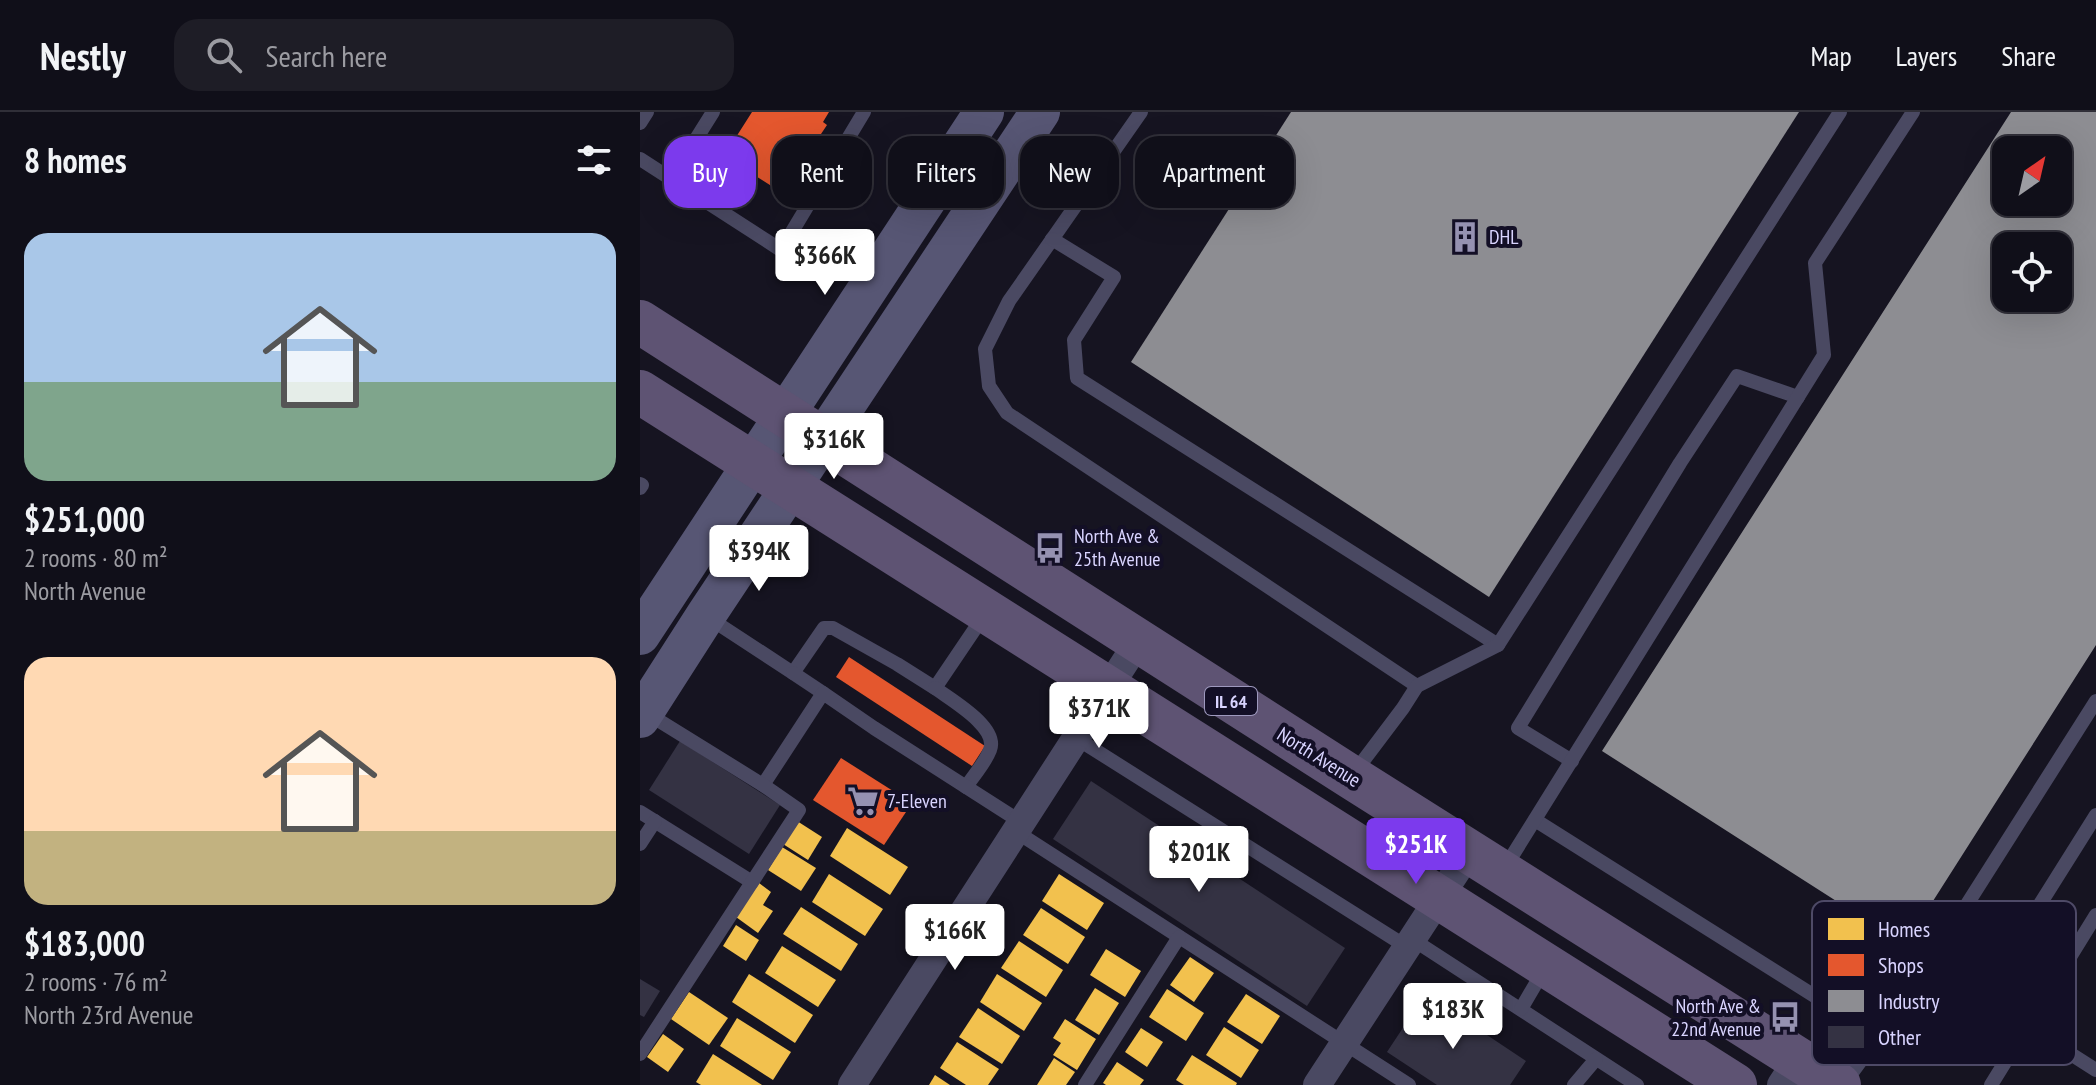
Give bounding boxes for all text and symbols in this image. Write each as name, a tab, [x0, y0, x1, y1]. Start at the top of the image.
search box	[174, 19, 734, 91]
text: Nestly	[40, 31, 126, 80]
icon: search	[202, 33, 246, 77]
text: Search here	[266, 36, 387, 75]
text: Map	[1810, 37, 1852, 74]
text: Layers	[1896, 37, 1957, 74]
text: Share	[2001, 37, 2056, 74]
chip: Buy	[664, 136, 756, 208]
chip: Rent	[772, 136, 872, 208]
chip: Filters	[888, 136, 1004, 208]
chip: New	[1020, 136, 1119, 208]
chip: Apartment	[1135, 136, 1294, 208]
north arrow	[1992, 136, 2072, 216]
map controls	[1992, 136, 2072, 312]
text: 8 homes	[24, 138, 127, 182]
icon: filters	[572, 138, 616, 182]
building icon: DHL	[1448, 220, 1482, 254]
place label: DHL	[1489, 224, 1519, 250]
pin: $366K	[769, 229, 881, 297]
button: locate	[1992, 232, 2072, 312]
text: $366K	[793, 238, 857, 271]
icon: home	[248, 285, 392, 429]
pin: $316K	[778, 413, 890, 481]
text: $316K	[802, 422, 866, 455]
text: $251,000	[24, 497, 145, 541]
place label: North Ave & 25th Avenue	[1074, 523, 1161, 572]
pin: $394K	[703, 525, 815, 593]
bus stop icon: North Ave & 25th Avenue	[1033, 531, 1067, 565]
text: $394K	[727, 534, 791, 567]
text: 2 rooms · 80 m²	[24, 541, 168, 574]
text: North Avenue	[24, 574, 146, 607]
pin: $371K	[1043, 682, 1155, 750]
road number: IL 64	[1205, 687, 1257, 715]
text: $371K	[1067, 691, 1131, 724]
icon: home	[248, 709, 392, 853]
street label: North Avenue	[1272, 721, 1366, 793]
supermarket icon: 7-Eleven	[846, 784, 880, 818]
place label: 7-Eleven	[887, 788, 947, 814]
pin: $251K	[1360, 818, 1472, 886]
pin: $201K	[1143, 826, 1255, 894]
text: $251K	[1384, 827, 1448, 860]
text: $201K	[1167, 835, 1231, 868]
legend	[1812, 901, 2076, 1065]
pin: $166K	[899, 904, 1011, 972]
text: $166K	[923, 913, 987, 946]
text: Homes	[1878, 915, 1930, 943]
text: $183,000	[24, 921, 145, 965]
text: Shops	[1878, 951, 1924, 979]
text: 2 rooms · 76 m²	[24, 965, 168, 998]
pin: $183K	[1397, 983, 1509, 1051]
text: Industry	[1878, 987, 1940, 1015]
text: $183K	[1421, 992, 1485, 1025]
place label: North Ave & 22nd Avenue	[1671, 993, 1761, 1042]
text: North 23rd Avenue	[24, 998, 193, 1031]
bus stop icon: North Ave & 22nd Avenue	[1768, 1000, 1802, 1034]
text: Other	[1878, 1023, 1921, 1051]

